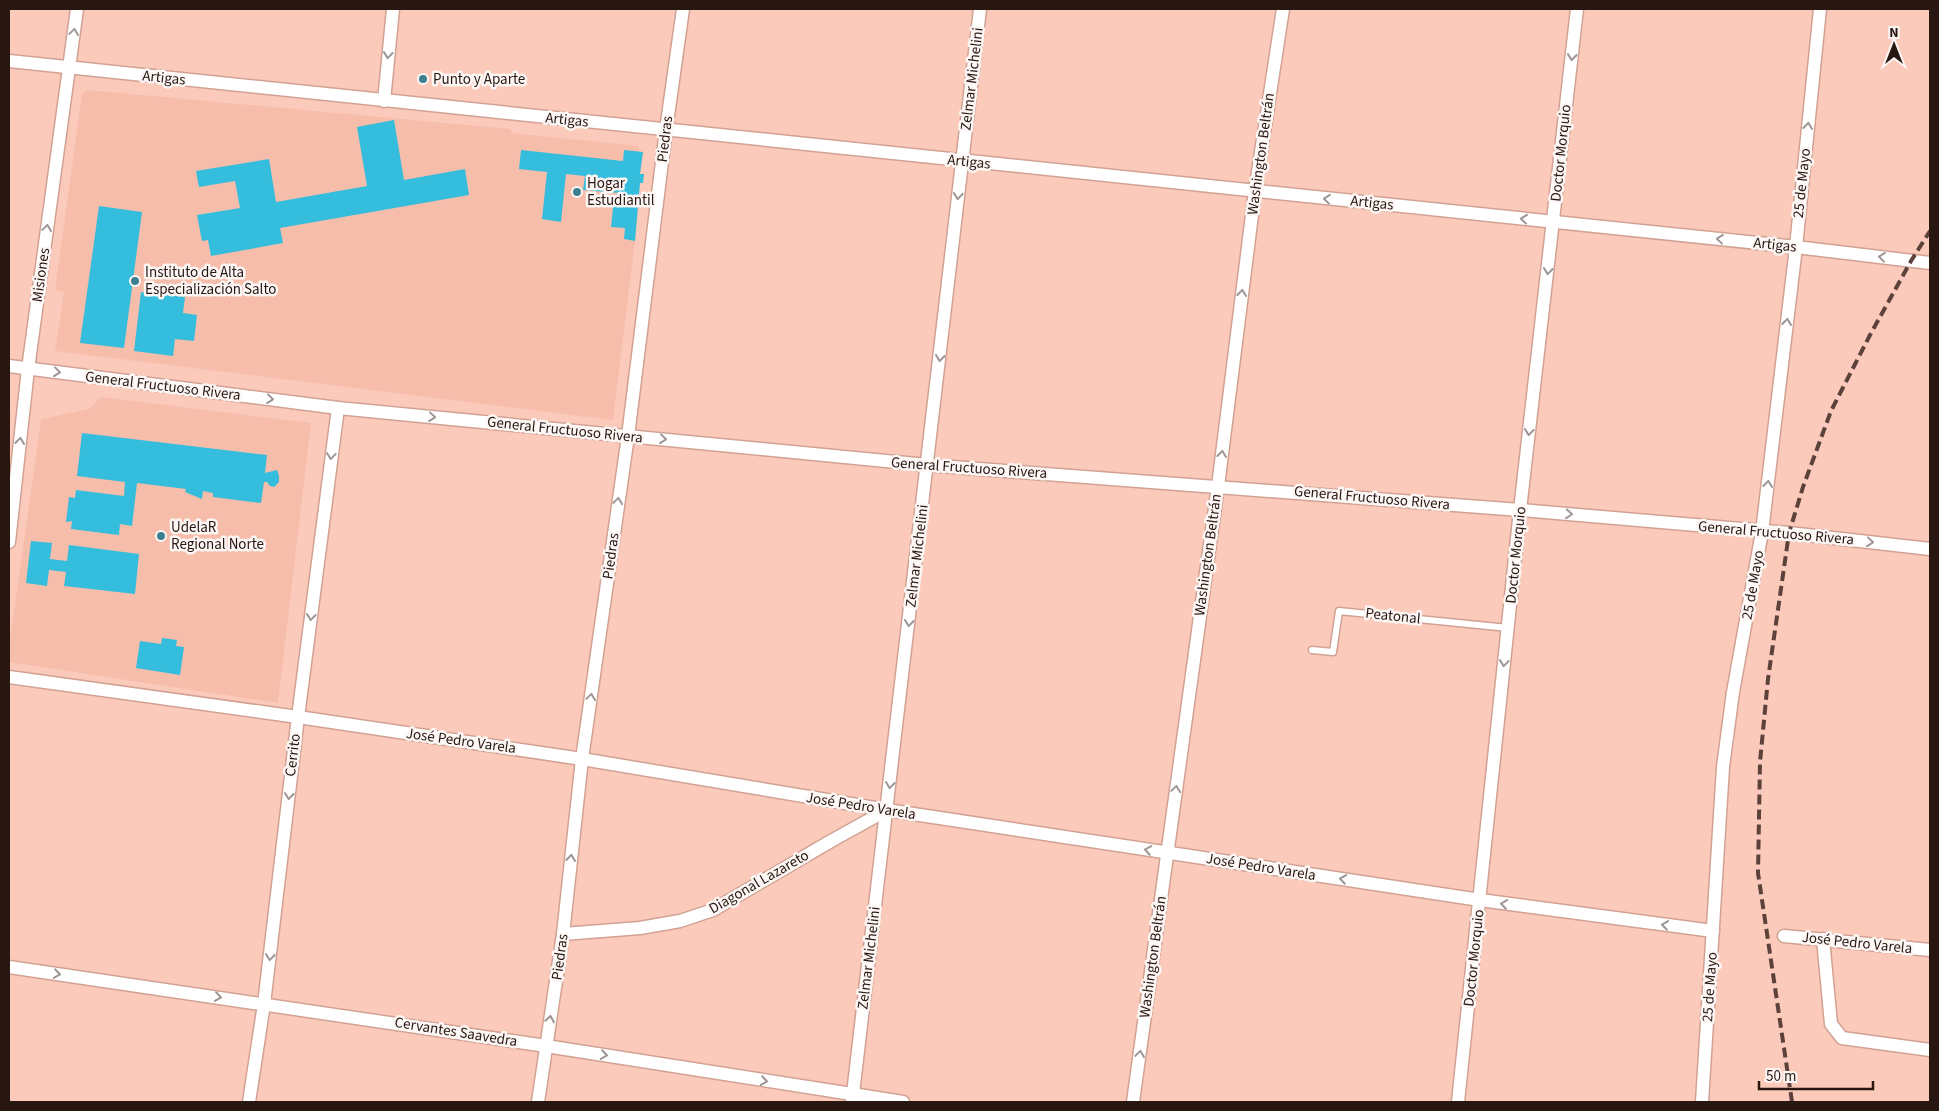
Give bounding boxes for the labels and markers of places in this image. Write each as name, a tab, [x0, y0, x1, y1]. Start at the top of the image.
place label: Punto y Aparte	[433, 69, 525, 90]
marker: Punto y Aparte	[417, 73, 429, 85]
place label: Hogar Estudiantil	[587, 173, 655, 211]
marker: Hogar Estudiantil	[571, 186, 583, 198]
place label: Instituto de Alta Especialización Salto	[145, 262, 276, 300]
marker: Instituto de Alta Especialización Salto	[129, 275, 141, 287]
place label: UdelaR Regional Norte	[171, 517, 264, 555]
marker: UdelaR Regional Norte	[155, 530, 167, 542]

